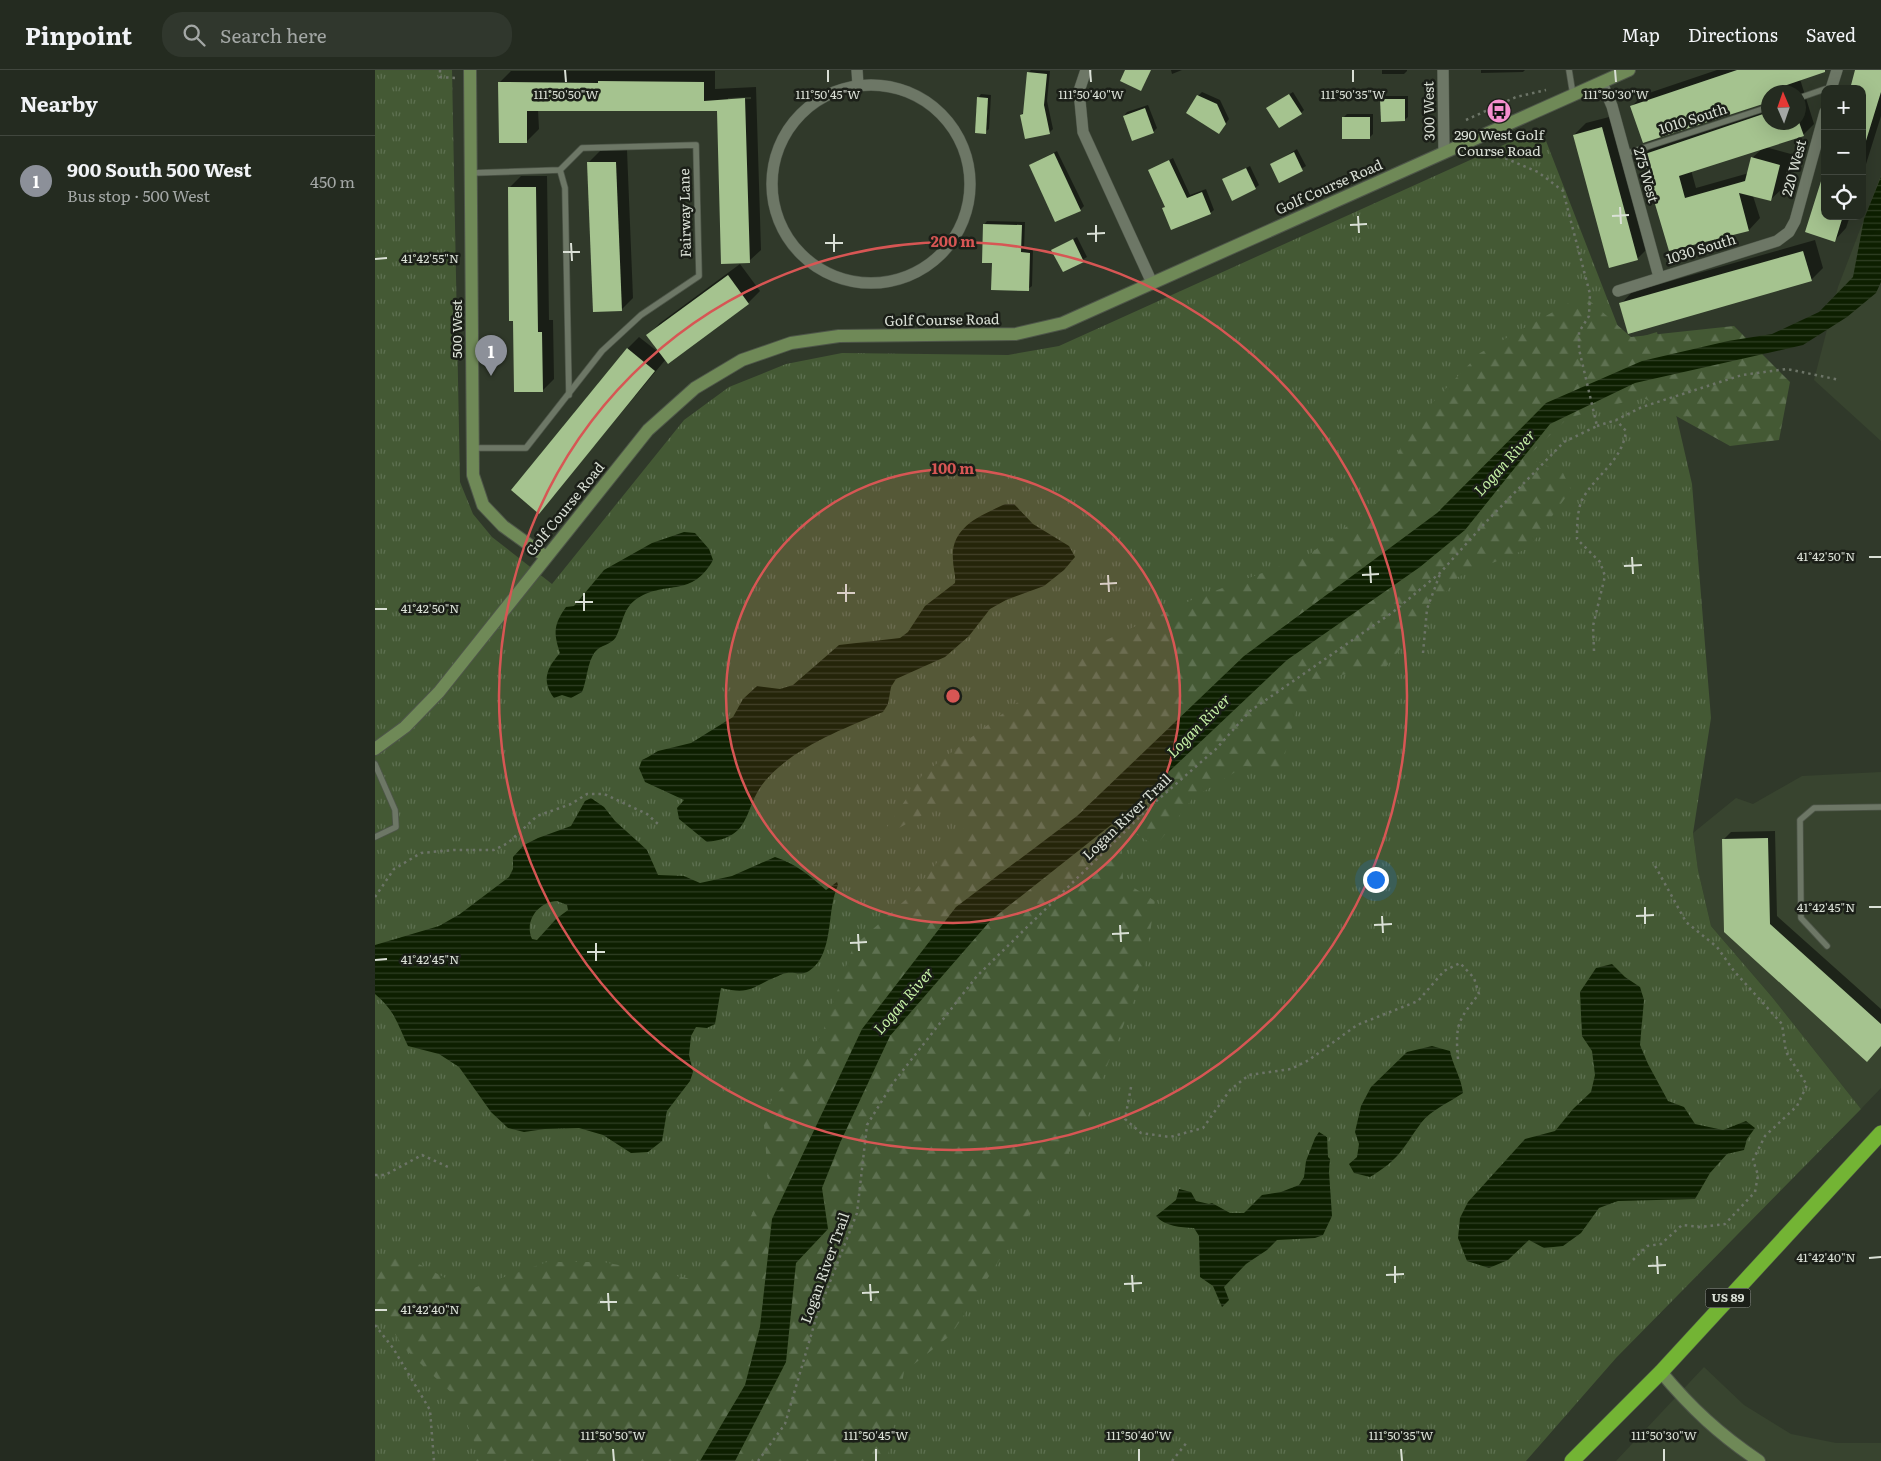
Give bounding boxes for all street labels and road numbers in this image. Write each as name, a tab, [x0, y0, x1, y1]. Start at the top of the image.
street label: 300 West	[1417, 81, 1439, 141]
street label: 1010 South	[1656, 98, 1729, 138]
street label: 220 West	[1776, 137, 1810, 198]
street label: 275 West	[1630, 145, 1664, 205]
street label: Golf Course Road	[1272, 153, 1386, 219]
street label: Fairway Lane	[673, 168, 695, 258]
street label: 1030 South	[1663, 228, 1738, 268]
street label: 500 West	[446, 299, 466, 359]
street label: Golf Course Road	[884, 308, 1000, 330]
street label: Golf Course Road	[520, 457, 609, 559]
street label: Logan River Trail	[1077, 768, 1175, 864]
street label: Logan River Trail	[795, 1209, 854, 1326]
road number: US 89	[1705, 1288, 1751, 1308]

